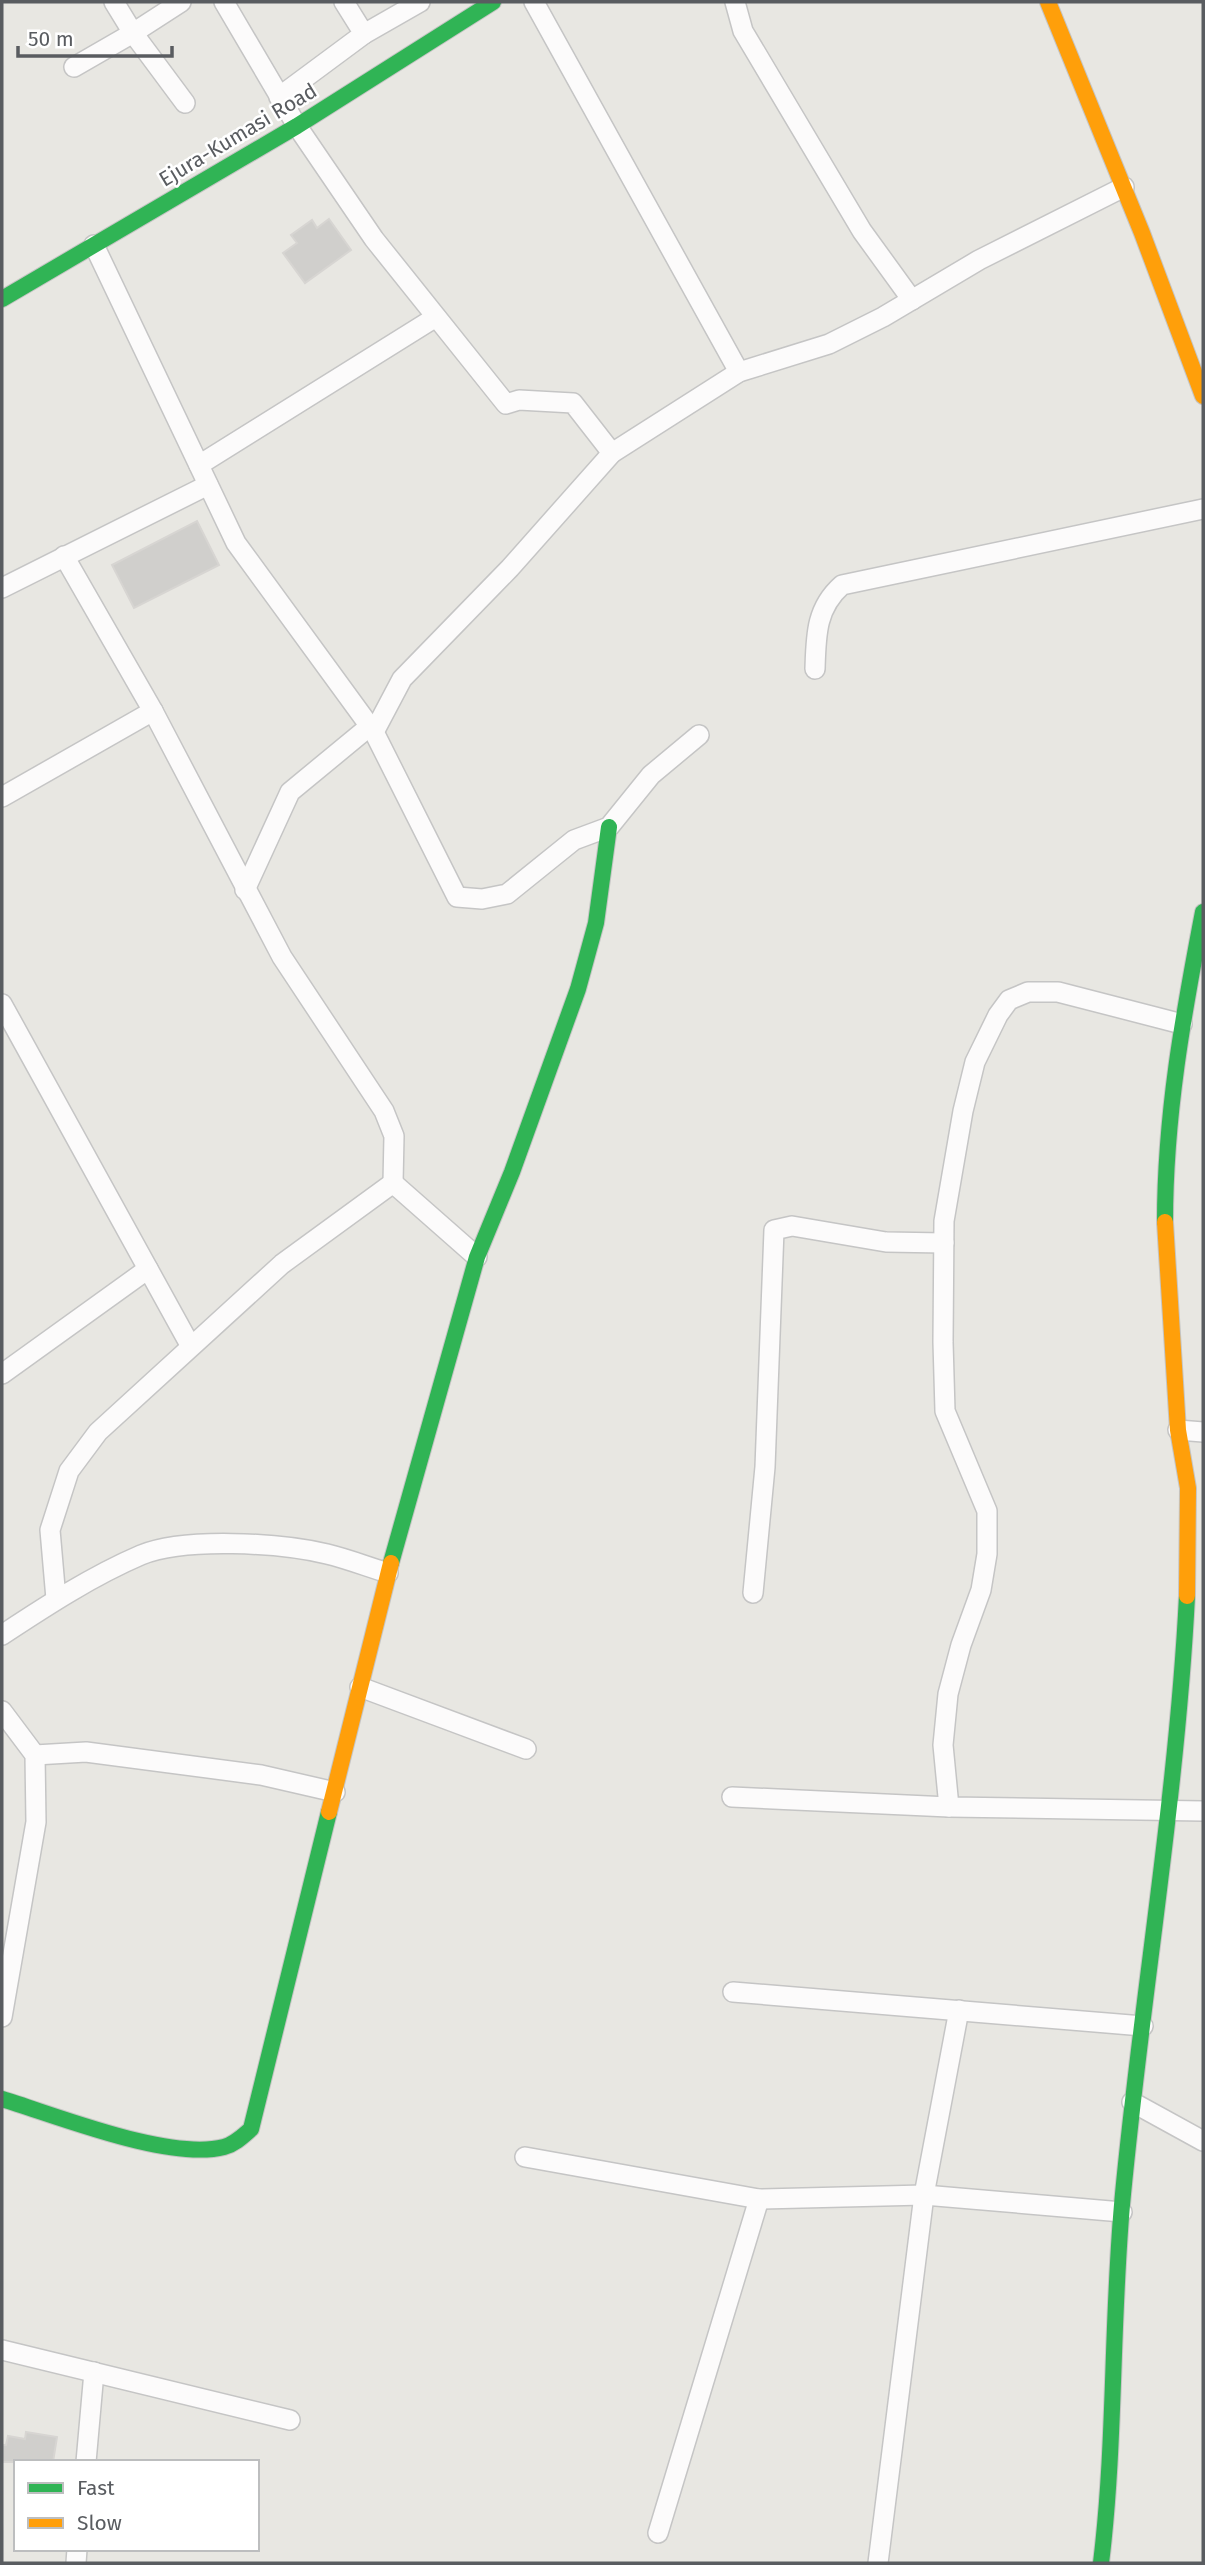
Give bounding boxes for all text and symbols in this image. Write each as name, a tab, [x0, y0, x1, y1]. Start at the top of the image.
scale bar	[18, 14, 172, 58]
text: 50 m	[28, 26, 74, 52]
street label: Ejura-Kumasi Road	[154, 78, 322, 192]
legend	[14, 2460, 259, 2551]
text: Fast	[77, 2475, 115, 2501]
text: Slow	[77, 2510, 122, 2536]

